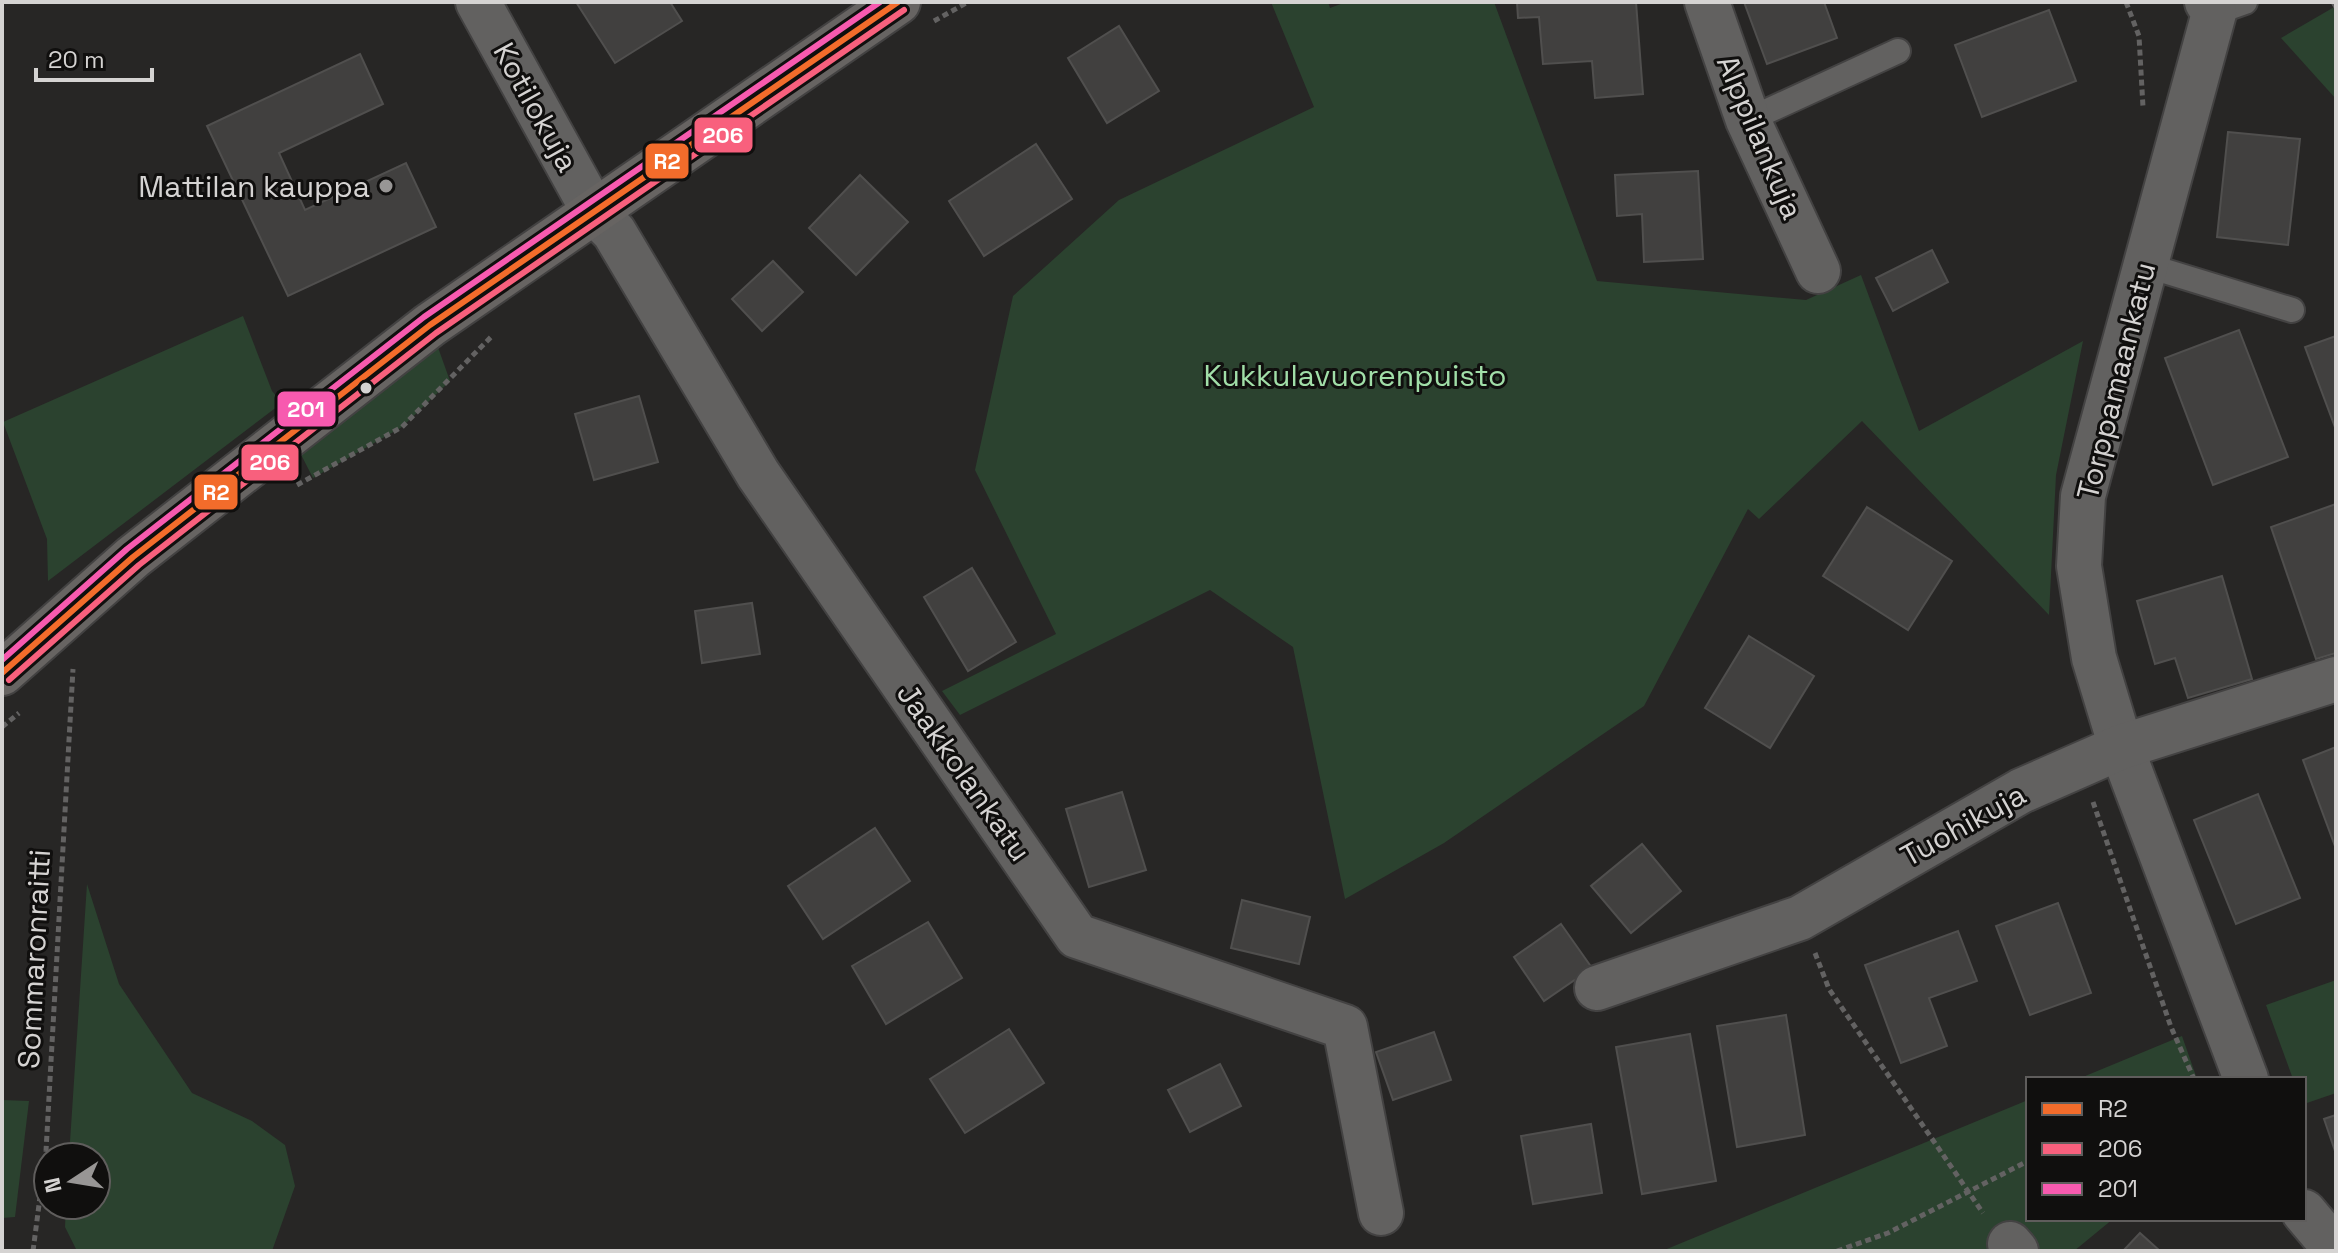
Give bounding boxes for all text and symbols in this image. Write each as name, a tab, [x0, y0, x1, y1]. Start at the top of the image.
scale bar	[36, 32, 152, 82]
street label: Kotilokuja	[485, 36, 587, 178]
text: 20 m	[48, 44, 105, 75]
street label: Alppilankuja	[1708, 49, 1812, 225]
line badge: 206	[693, 116, 754, 154]
text: 206	[703, 121, 743, 149]
line badge: R2	[644, 142, 690, 180]
text: R2	[654, 147, 680, 175]
place label: Mattilan kauppa	[138, 167, 370, 206]
marker: Mattilan kauppa	[377, 177, 395, 195]
street label: Torppamaankatu	[2068, 258, 2164, 504]
park label: Kukkulavuorenpuisto	[1203, 356, 1507, 395]
unlabelled marker	[358, 380, 374, 396]
line badge: 201	[276, 390, 337, 428]
text: 201	[287, 395, 325, 423]
line badge: 206	[240, 443, 300, 482]
text: 206	[250, 448, 290, 476]
line badge: R2	[193, 473, 239, 511]
text: R2	[203, 478, 229, 506]
street label: Jaakkolankatu	[888, 675, 1040, 869]
street label: Tuohikuja	[1894, 775, 2032, 875]
street label: Sommaronraitti	[9, 848, 59, 1070]
legend	[2026, 1077, 2306, 1221]
text: R2	[2098, 1093, 2128, 1124]
text: 206	[2098, 1133, 2143, 1164]
north arrow	[32, 1141, 112, 1221]
text: 201	[2098, 1173, 2138, 1204]
text: N	[37, 1175, 68, 1195]

